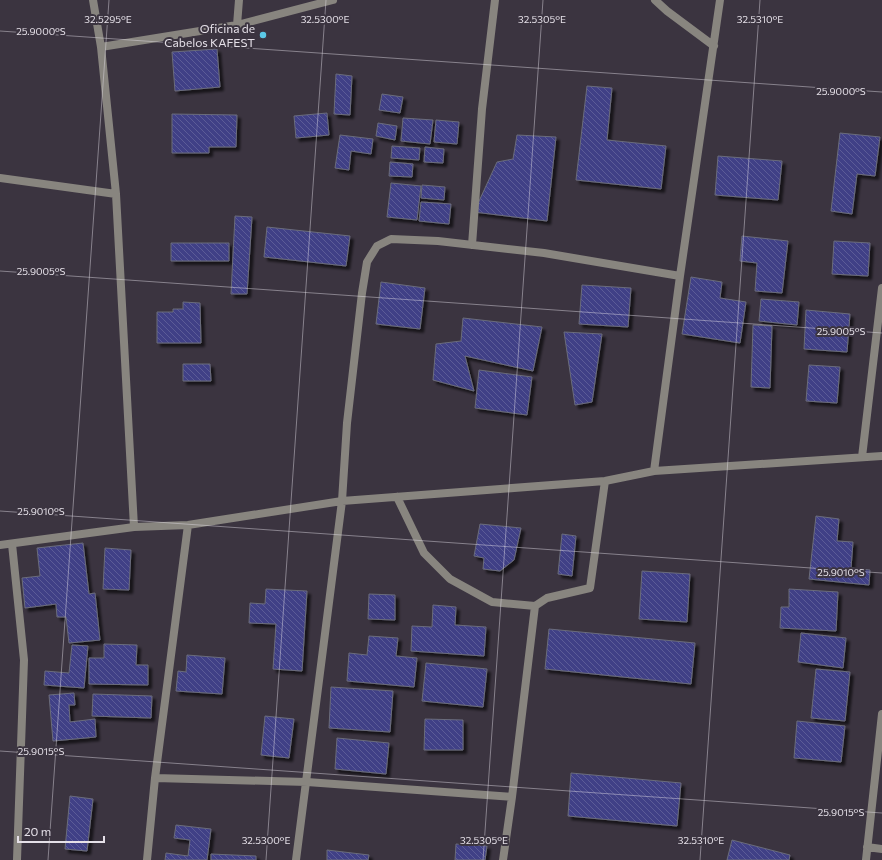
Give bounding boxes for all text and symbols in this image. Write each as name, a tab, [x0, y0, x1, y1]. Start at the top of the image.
text: 32.5295°E	[84, 13, 132, 25]
text: 32.5300°E	[301, 13, 349, 25]
text: 32.5305°E	[518, 13, 566, 25]
text: 32.5310°E	[737, 13, 783, 25]
place label: Oficina de Cabelos KAFEST	[164, 21, 255, 49]
text: 25.9000°S	[16, 25, 66, 37]
marker: Oficina de Cabelos KAFEST	[258, 30, 268, 40]
text: 25.9000°S	[816, 85, 866, 97]
text: 25.9005°S	[17, 265, 66, 277]
text: 25.9005°S	[817, 325, 866, 337]
text: 25.9010°S	[17, 505, 65, 517]
text: 25.9010°S	[817, 566, 865, 578]
text: 25.9015°S	[18, 745, 64, 757]
text: 25.9015°S	[818, 806, 864, 818]
scale bar	[18, 818, 104, 844]
text: 20 m	[24, 824, 51, 838]
text: 32.5300°E	[242, 834, 290, 846]
text: 32.5305°E	[460, 834, 508, 846]
text: 32.5310°E	[678, 834, 724, 846]

